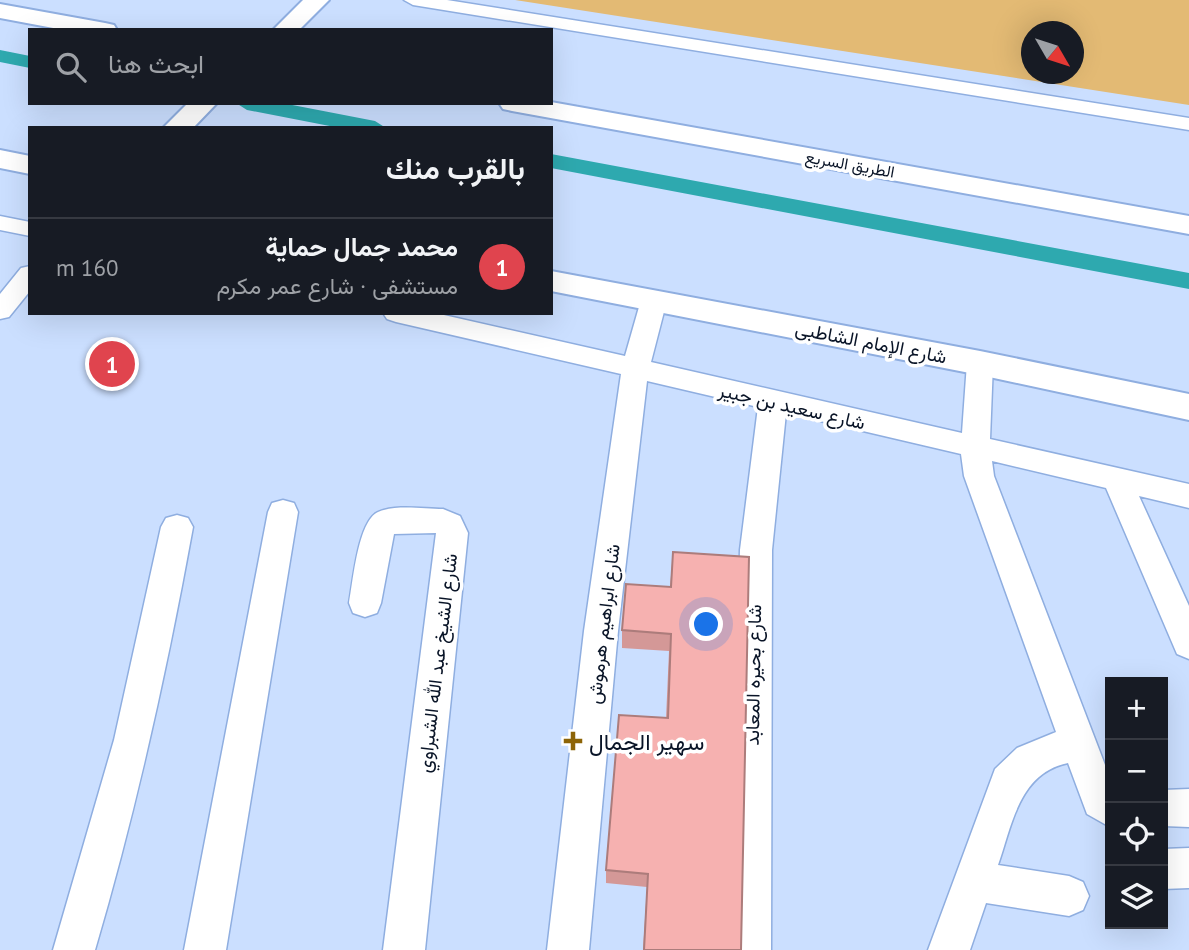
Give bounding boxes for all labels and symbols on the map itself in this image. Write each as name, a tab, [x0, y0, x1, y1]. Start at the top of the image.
north arrow	[1021, 21, 1084, 84]
street label: الطريق السريع	[803, 146, 896, 184]
street label: شارع الإمام الشاطبى	[793, 316, 949, 369]
pin: 1	[89, 338, 135, 390]
street label: شارع سعيد بن جبير	[715, 377, 868, 436]
street label: شارع ابراهيم هرموش	[581, 543, 626, 706]
street label: شارع الشيخ عبد الله الشبراوي	[412, 552, 466, 775]
street label: شارع بحيره المعابد	[740, 604, 767, 746]
your location	[689, 607, 723, 641]
place label: سهير الجمال	[589, 727, 704, 757]
marker: سهير الجمال	[563, 731, 583, 751]

